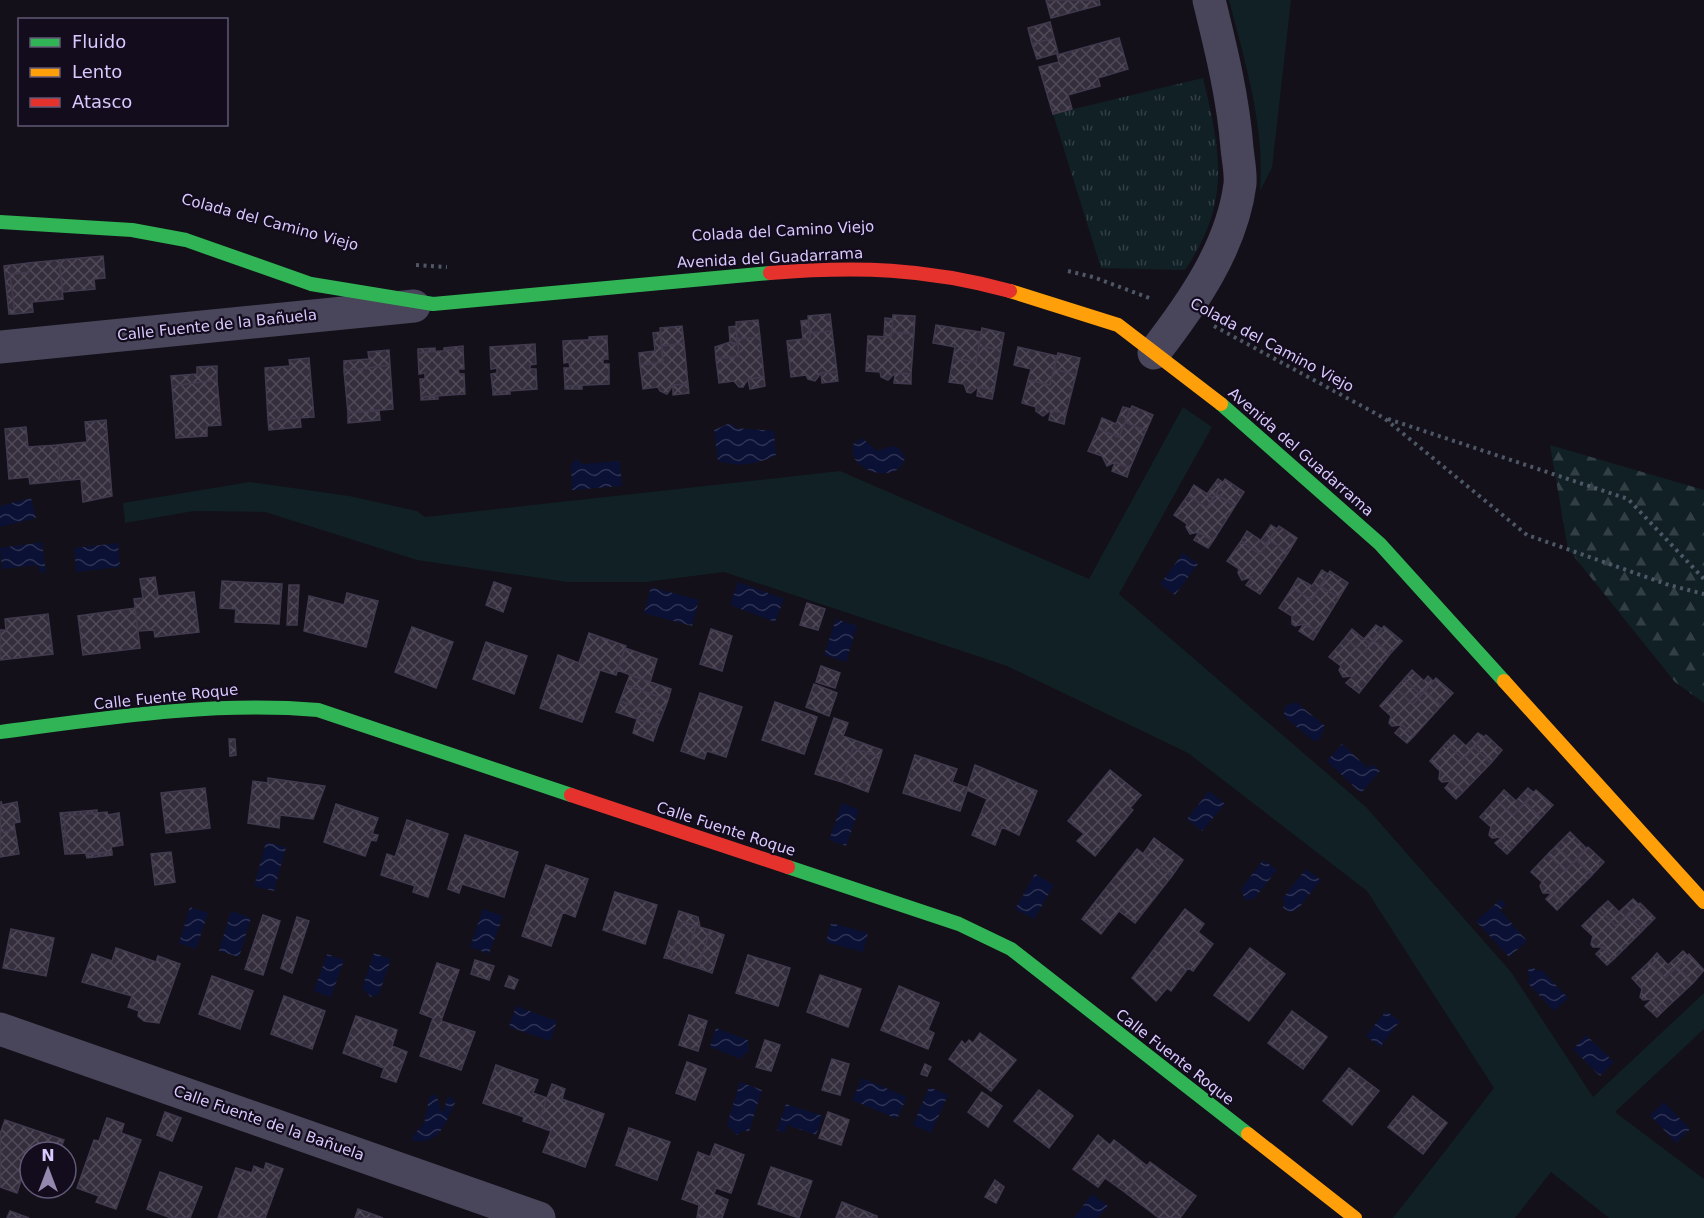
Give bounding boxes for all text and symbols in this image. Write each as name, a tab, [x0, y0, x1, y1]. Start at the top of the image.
legend	[18, 18, 228, 126]
text: Fluido	[72, 31, 126, 52]
text: Lento	[72, 61, 122, 82]
text: Atasco	[72, 91, 132, 112]
street label: Colada del Camino Viejo	[179, 190, 361, 254]
street label: Colada del Camino Viejo	[691, 217, 875, 245]
street label: Avenida del Guadarrama	[676, 244, 864, 272]
street label: Colada del Camino Viejo	[1187, 294, 1357, 396]
street label: Calle Fuente de la Bañuela	[116, 306, 318, 344]
street label: Avenida del Guadarrama	[1225, 384, 1377, 520]
street label: Calle Fuente Roque	[93, 680, 239, 714]
street label: Calle Fuente Roque	[654, 798, 798, 860]
street label: Calle Fuente Roque	[1112, 1005, 1238, 1109]
street label: Calle Fuente de la Bañuela	[171, 1082, 367, 1164]
north arrow	[18, 1140, 78, 1200]
text: N	[41, 1146, 55, 1165]

